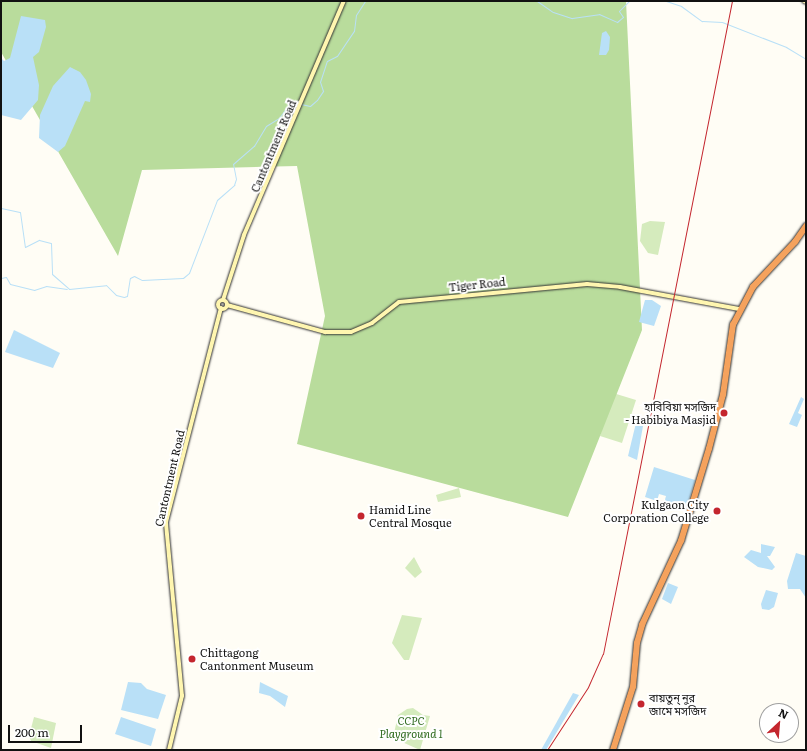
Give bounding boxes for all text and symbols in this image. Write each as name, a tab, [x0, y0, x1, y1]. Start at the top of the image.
street label: Cantontment Road	[248, 98, 298, 194]
street label: Tiger Road	[448, 274, 506, 294]
place label: হাবিবিয়া মসজিদ - Habibiya Masjid	[625, 400, 716, 426]
marker: হাবিবিয়া মসজিদ - Habibiya Masjid	[719, 408, 729, 418]
street label: Cantontment Road	[151, 428, 187, 528]
place label: Kulgaon City Corporation College	[603, 498, 709, 524]
place label: Hamid Line Central Mosque	[369, 503, 452, 529]
marker: Kulgaon City Corporation College	[712, 506, 722, 516]
marker: Hamid Line Central Mosque	[356, 511, 366, 521]
place label: Chittagong Cantonment Museum	[200, 646, 314, 672]
marker: Chittagong Cantonment Museum	[187, 654, 197, 664]
place label: বায়তুন্ নুর জামে মসজিদ	[649, 691, 706, 717]
marker: বায়তুন্ নুর জামে মসজিদ	[636, 699, 646, 709]
north arrow	[759, 703, 799, 743]
text: N	[776, 704, 791, 722]
park label: CCPC Playground 1	[379, 714, 443, 740]
scale bar	[10, 717, 84, 743]
text: 200 m	[15, 723, 49, 741]

